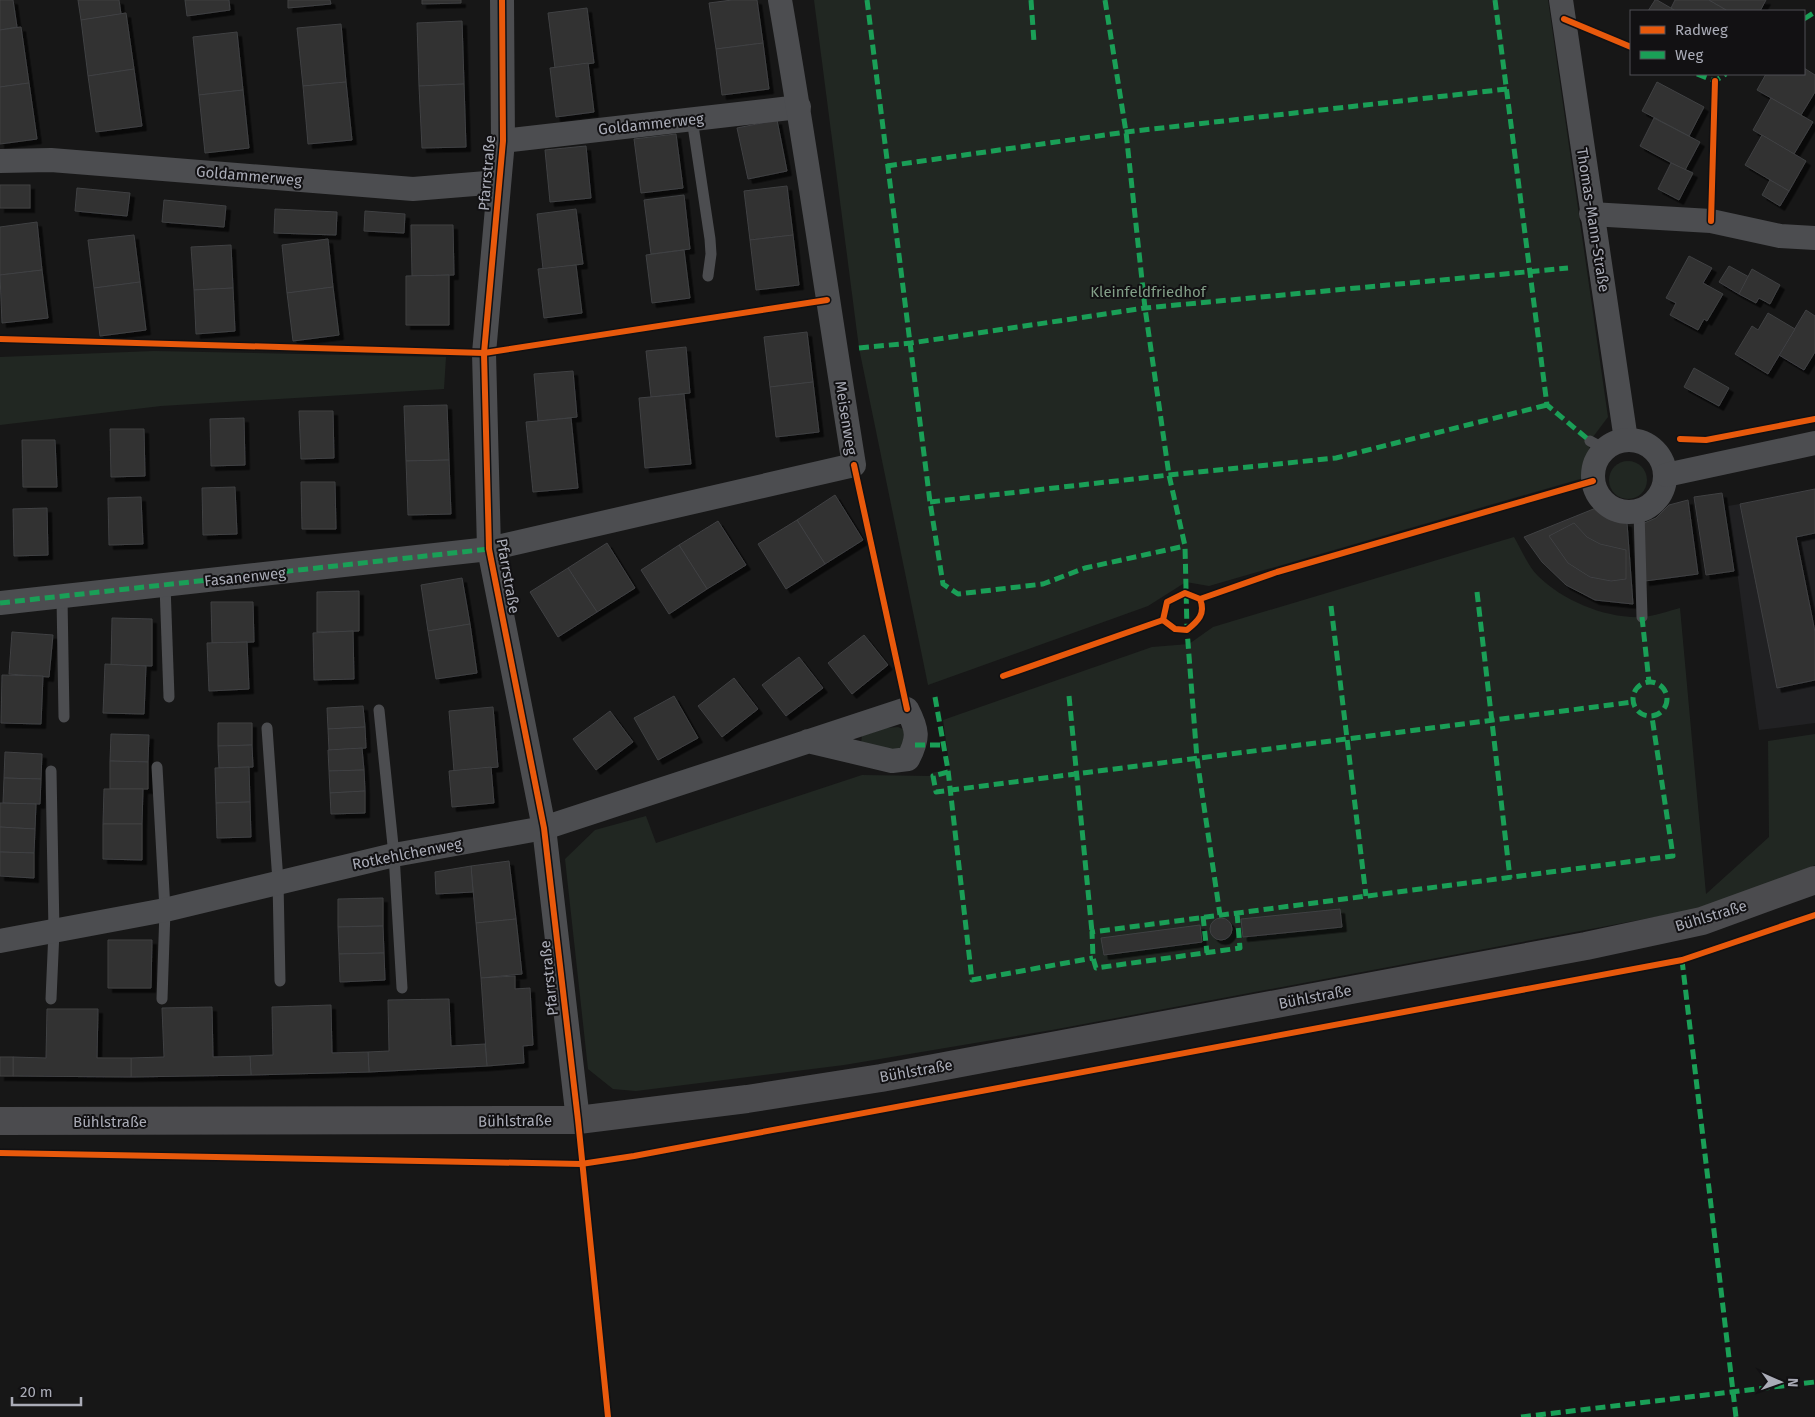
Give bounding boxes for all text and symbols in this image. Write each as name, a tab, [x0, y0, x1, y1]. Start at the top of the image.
legend	[1630, 10, 1805, 75]
text: Radweg	[1675, 21, 1728, 39]
text: Weg	[1675, 46, 1703, 64]
street label: Goldammerweg	[597, 109, 705, 138]
street label: Pfarrstraße	[475, 134, 499, 212]
street label: Thomas-Mann-Straße	[1573, 146, 1613, 294]
street label: Goldammerweg	[195, 162, 303, 190]
park label: Kleinfeldfriedhof	[1090, 283, 1207, 301]
street label: Meisenweg	[831, 380, 861, 457]
street label: Pfarrstraße	[493, 537, 523, 615]
street label: Fasanenweg	[203, 564, 287, 590]
street label: Rotkehlchenweg	[351, 834, 464, 873]
street label: Bühlstraße	[1673, 897, 1749, 935]
street label: Pfarrstraße	[536, 939, 562, 1017]
street label: Bühlstraße	[1277, 981, 1353, 1013]
street label: Bühlstraße	[878, 1056, 954, 1086]
street label: Bühlstraße	[478, 1111, 552, 1131]
street label: Bühlstraße	[73, 1113, 147, 1131]
north arrow	[1755, 1357, 1805, 1407]
scale bar	[12, 1374, 81, 1406]
text: N	[1784, 1377, 1801, 1387]
text: 20 m	[20, 1383, 53, 1401]

